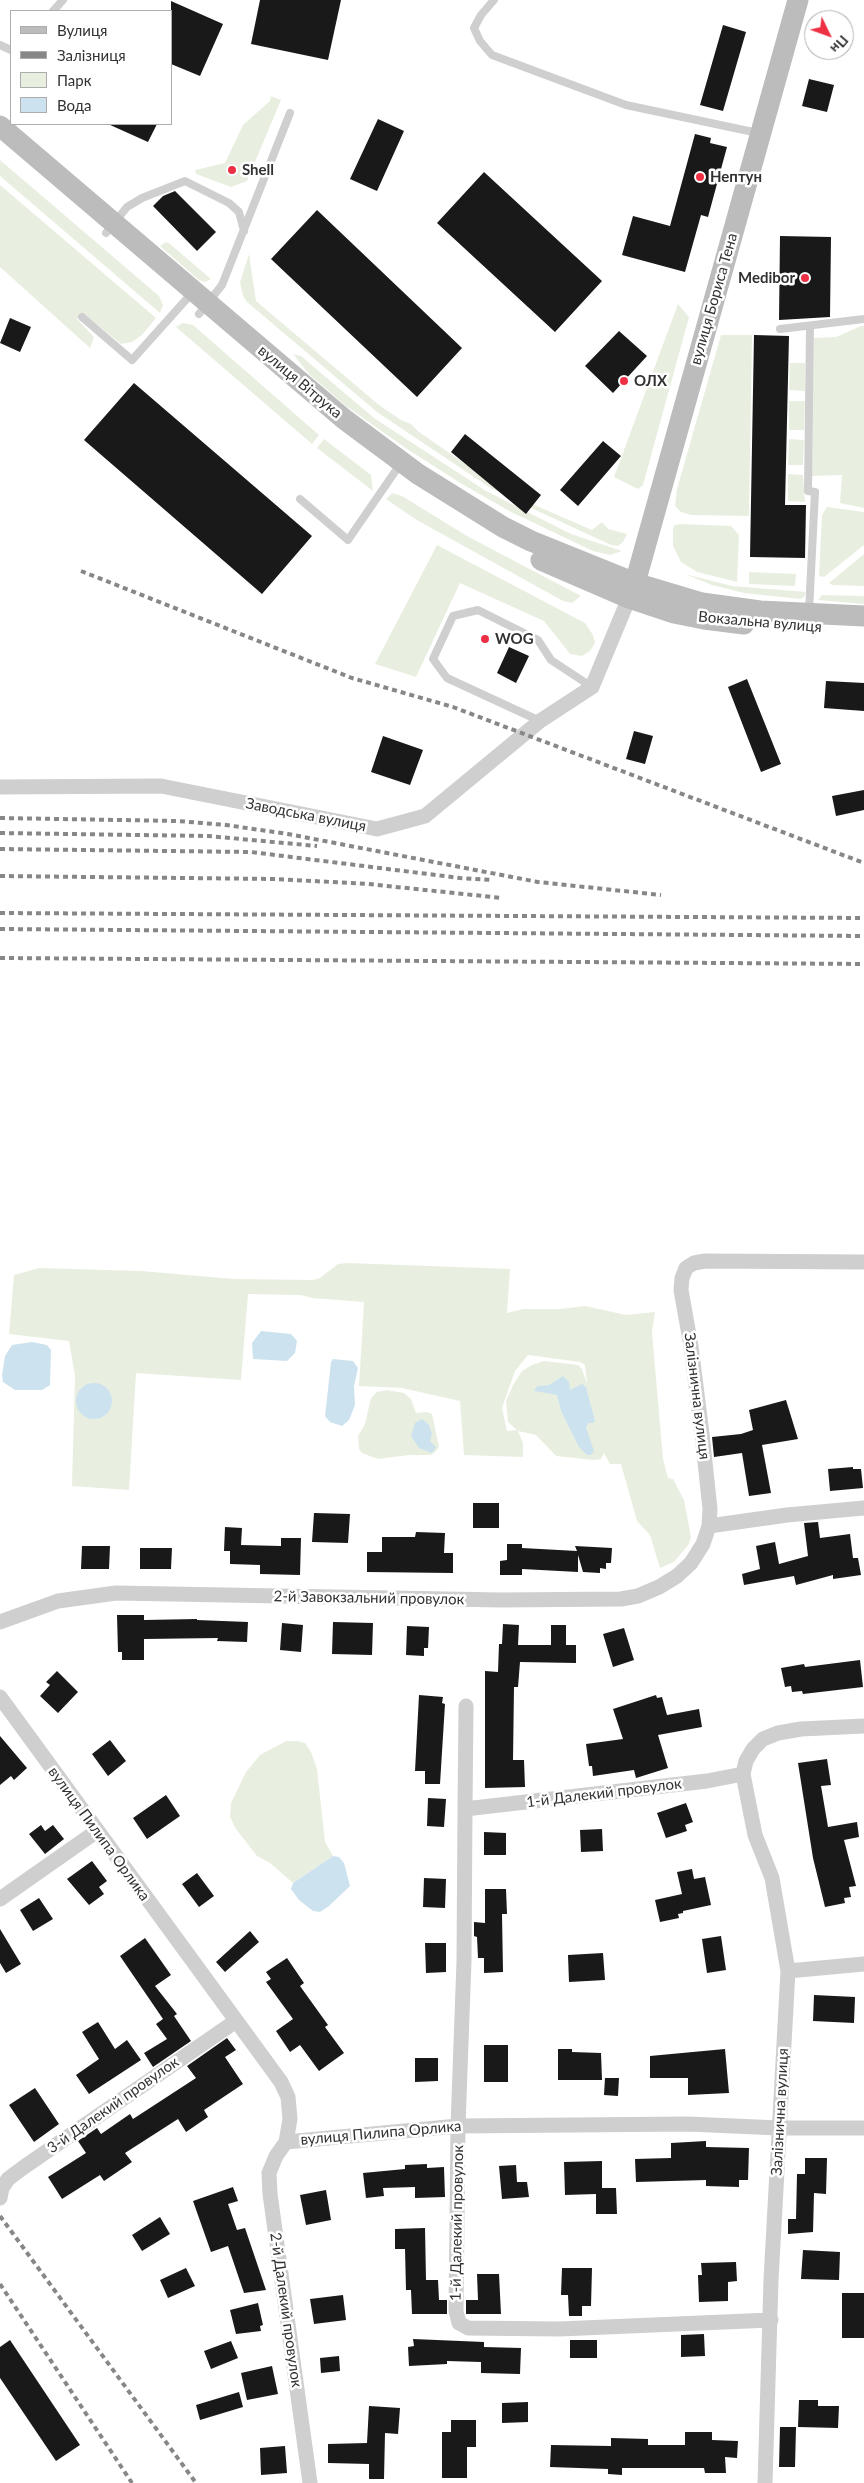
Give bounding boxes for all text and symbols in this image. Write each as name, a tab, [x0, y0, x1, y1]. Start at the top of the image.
legend	[10, 10, 172, 125]
north arrow	[804, 10, 854, 60]
text: Вулиця	[57, 21, 107, 39]
text: Пн	[827, 32, 852, 57]
text: Залізниця	[57, 46, 126, 64]
text: Парк	[57, 71, 91, 89]
text: Вода	[57, 96, 92, 114]
place label: Shell	[242, 161, 274, 179]
marker: Shell	[226, 164, 238, 176]
place label: Нептун	[710, 168, 762, 186]
marker: Нептун	[694, 171, 706, 183]
street label: вулиця Бориса Тена	[687, 231, 741, 367]
place label: Medibor	[738, 269, 795, 287]
marker: Medibor	[799, 272, 811, 284]
street label: вулиця Вітрука	[254, 342, 346, 422]
place label: ОЛХ	[634, 372, 667, 390]
marker: ОЛХ	[618, 375, 630, 387]
street label: Вокзальна вулиця	[698, 608, 822, 636]
place label: WOG	[495, 630, 534, 648]
marker: WOG	[479, 633, 491, 645]
street label: Заводська вулиця	[244, 794, 368, 836]
street label: Залізнична вулиця	[680, 1331, 714, 1461]
street label: 2-й Завокзальний провулок	[273, 1587, 465, 1609]
street label: вулиця Пилипа Орлика	[44, 1763, 154, 1905]
street label: 1-й Далекий провулок	[525, 1775, 683, 1811]
street label: Залізнична вулиця	[768, 2048, 792, 2176]
street label: 3-й Далекий провулок	[44, 2053, 182, 2157]
street label: вулиця Пилипа Орлика	[300, 2117, 462, 2149]
street label: 1-й Далекий провулок	[447, 2145, 467, 2301]
street label: 2-й Далекий провулок	[266, 2231, 306, 2389]

